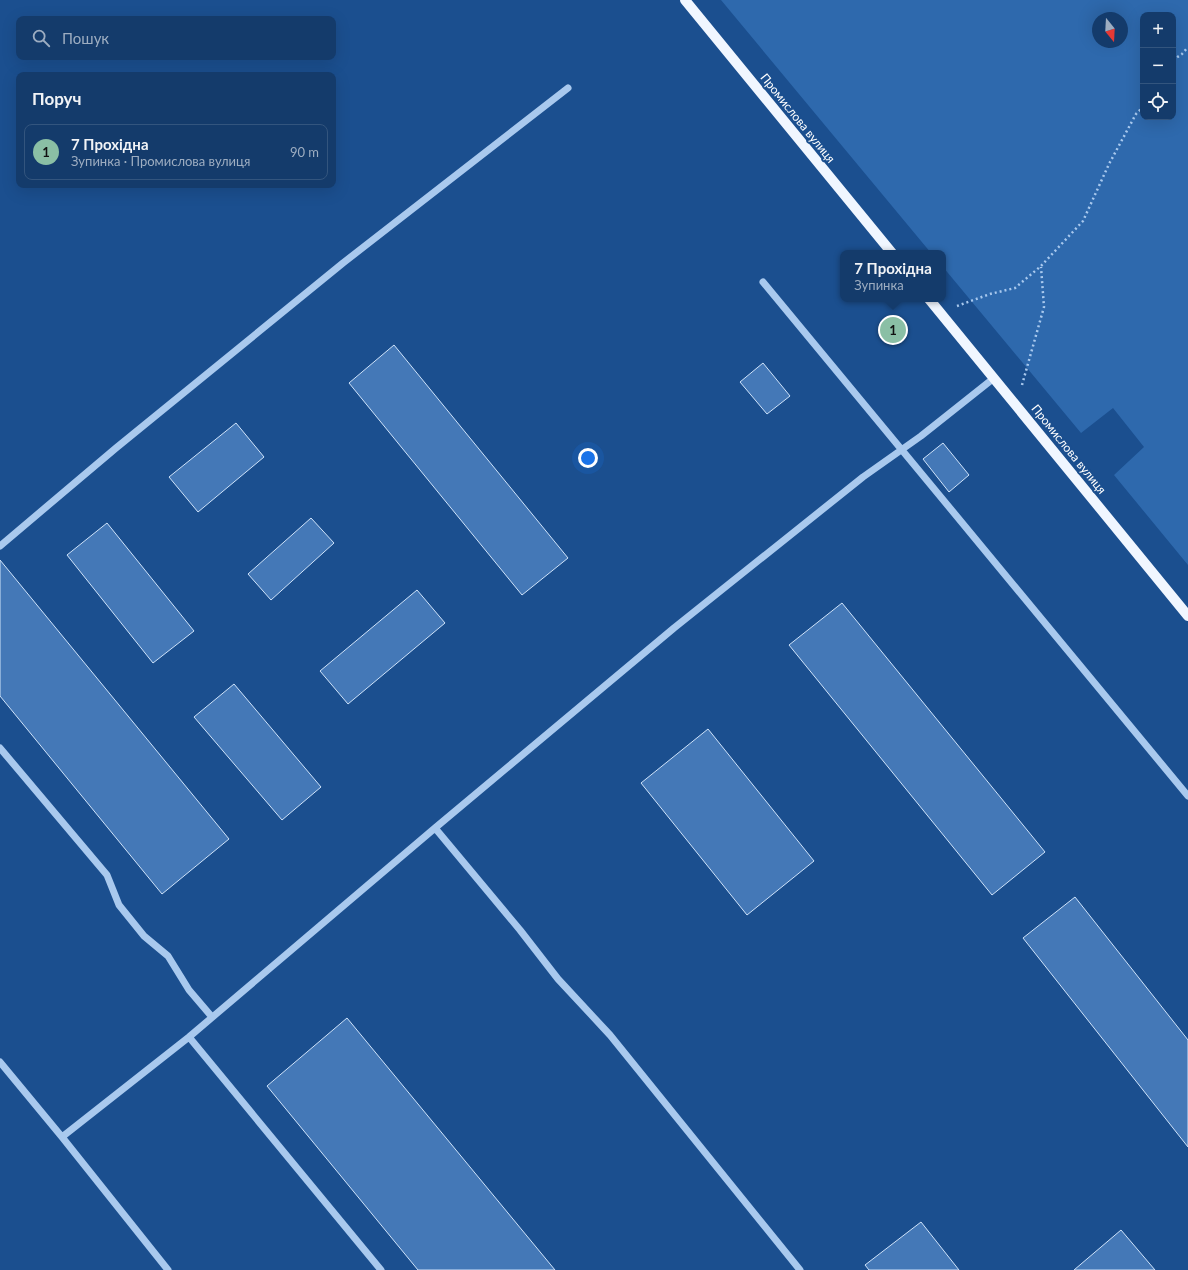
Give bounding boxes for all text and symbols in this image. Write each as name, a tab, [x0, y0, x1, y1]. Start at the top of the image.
north arrow	[1092, 12, 1128, 48]
map controls	[1140, 12, 1176, 120]
button: +	[1140, 12, 1176, 48]
search box	[16, 16, 336, 60]
icon: search	[30, 27, 52, 49]
text: Пошук	[62, 29, 109, 47]
button: −	[1140, 48, 1176, 84]
street label: Промислова вулиця	[757, 70, 839, 166]
button: locate	[1140, 84, 1176, 120]
text: Поруч	[32, 88, 82, 109]
text: 7 Прохідна	[71, 135, 149, 153]
text: 1	[42, 144, 50, 160]
text: 90 m	[290, 144, 319, 160]
text: Зупинка · Промислова вулиця	[71, 153, 250, 169]
popup	[840, 250, 946, 302]
text: 7 Прохідна	[854, 259, 932, 277]
text: Зупинка	[854, 277, 904, 293]
pin: 1	[880, 315, 906, 345]
street label: Промислова вулиця	[1028, 401, 1110, 497]
your location	[578, 448, 598, 468]

